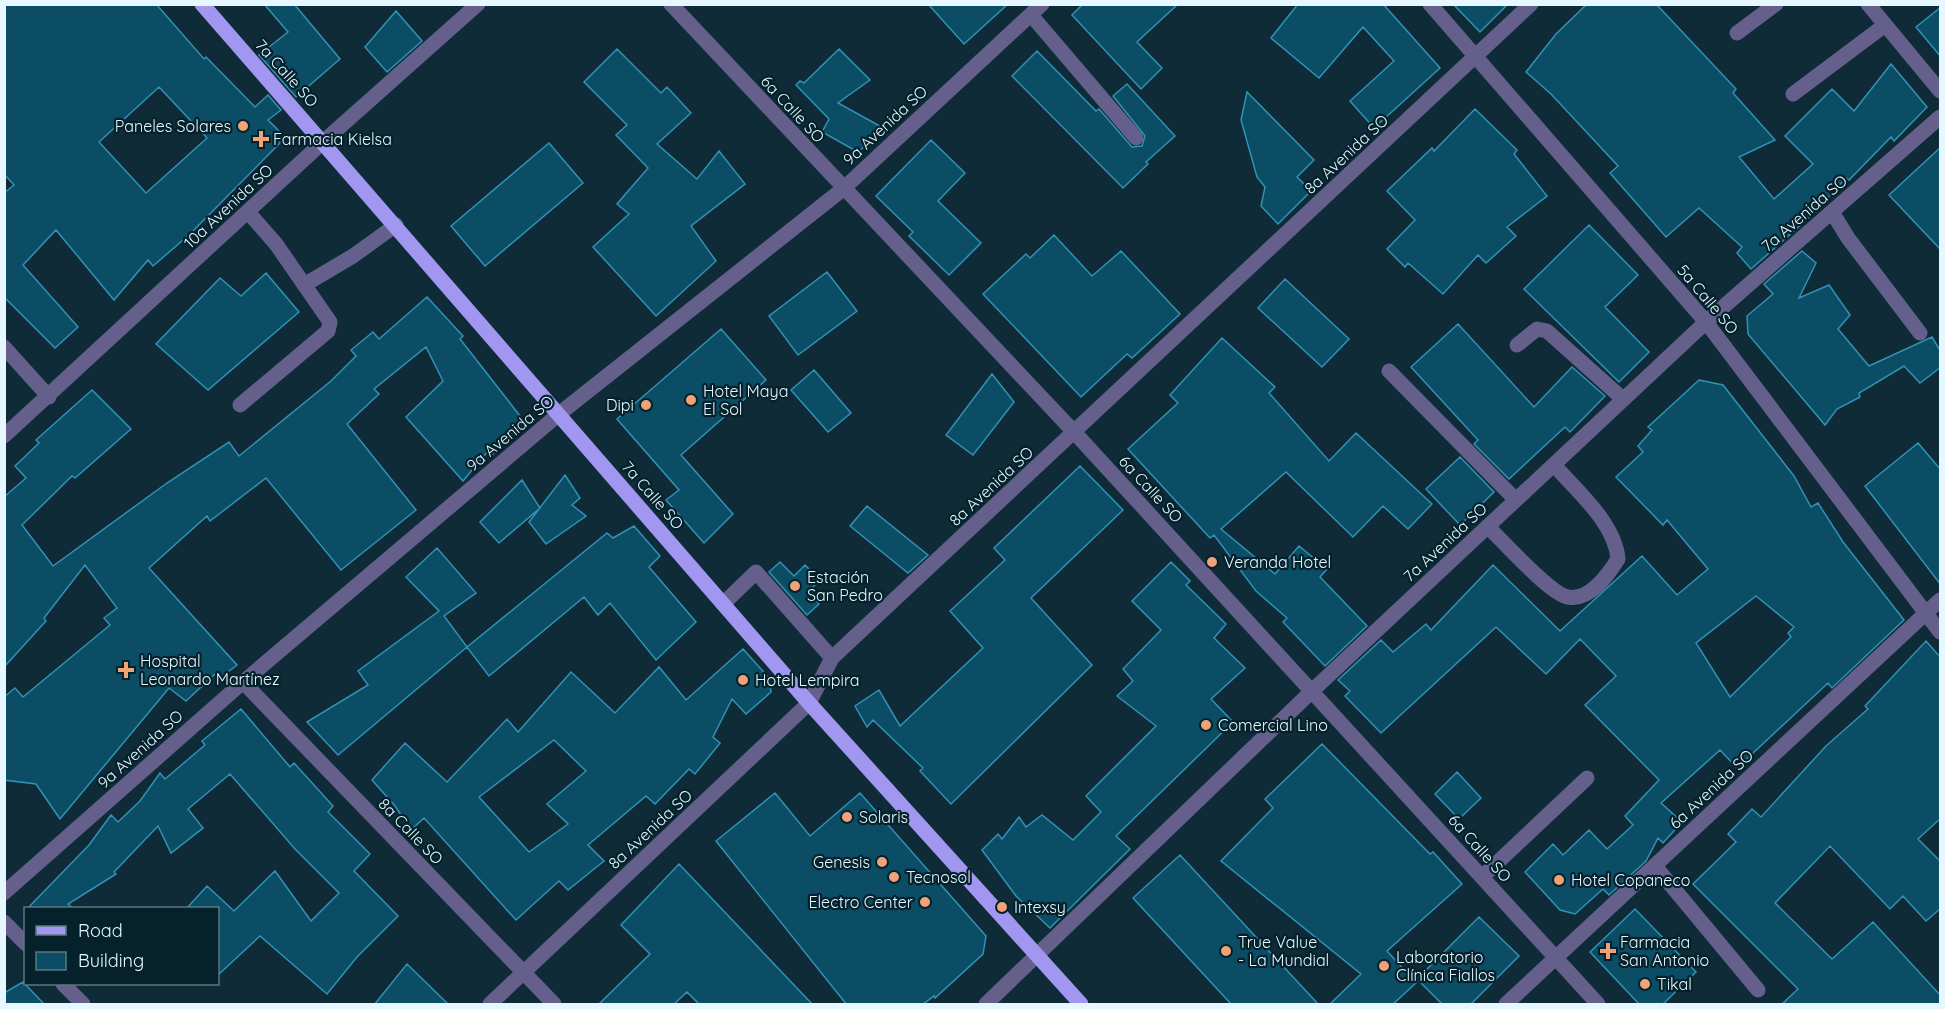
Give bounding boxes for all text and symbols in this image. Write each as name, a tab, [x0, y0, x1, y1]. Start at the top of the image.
street label: 7a Calle SO	[251, 35, 323, 111]
street label: 6a Calle SO	[757, 71, 829, 147]
street label: 9a Avenida SO	[839, 81, 931, 169]
street label: 8a Avenida SO	[1300, 110, 1392, 198]
place label: Paneles Solares	[115, 116, 231, 136]
marker: Paneles Solares	[236, 119, 250, 133]
place label: Farmacia Kielsa	[273, 129, 392, 149]
marker: Farmacia Kielsa	[254, 132, 268, 146]
street label: 10a Avenida SO	[179, 160, 277, 252]
street label: 7a Avenida SO	[1757, 170, 1851, 256]
street label: 5a Calle SO	[1673, 260, 1743, 338]
place label: Hotel Maya El Sol	[703, 381, 788, 419]
street label: 9a Avenida SO	[462, 391, 558, 475]
marker: Hotel Maya El Sol	[684, 393, 698, 407]
place label: Dipi	[606, 395, 634, 415]
marker: Dipi	[639, 398, 653, 412]
street label: 8a Avenida SO	[945, 442, 1037, 530]
street label: 6a Calle SO	[1115, 451, 1187, 527]
street label: 7a Calle SO	[618, 457, 688, 533]
street label: 7a Avenida SO	[1399, 498, 1491, 586]
place label: Veranda Hotel	[1224, 552, 1331, 572]
marker: Veranda Hotel	[1205, 555, 1219, 569]
place label: Estación San Pedro	[807, 567, 883, 605]
marker: Estación San Pedro	[788, 579, 802, 593]
place label: Hospital Leonardo Martínez	[140, 651, 280, 689]
marker: Hospital Leonardo Martínez	[117, 661, 135, 679]
place label: Hotel Lempira	[755, 670, 860, 690]
marker: Hotel Lempira	[736, 673, 750, 687]
street label: 9a Avenida SO	[93, 705, 187, 793]
place label: Comercial Lino	[1218, 715, 1328, 735]
marker: Comercial Lino	[1199, 718, 1213, 732]
street label: 6a Avenida SO	[1665, 745, 1757, 833]
street label: 8a Avenida SO	[604, 785, 696, 873]
street label: 8a Calle SO	[374, 794, 448, 868]
place label: Solaris	[859, 807, 908, 827]
marker: Solaris	[840, 810, 854, 824]
street label: 6a Calle SO	[1444, 810, 1516, 886]
place label: Genesis	[813, 852, 870, 872]
marker: Genesis	[875, 855, 889, 869]
place label: Tecnosol	[906, 867, 971, 887]
marker: Tecnosol	[887, 870, 901, 884]
place label: Hotel Copaneco	[1571, 870, 1690, 890]
marker: Hotel Copaneco	[1552, 873, 1566, 887]
place label: Electro Center	[809, 892, 913, 912]
marker: Electro Center	[918, 895, 932, 909]
place label: Intexsy	[1014, 897, 1066, 917]
marker: Intexsy	[995, 900, 1009, 914]
legend	[24, 907, 219, 985]
text: Road	[78, 919, 123, 942]
place label: True Value - La Mundial	[1238, 932, 1329, 970]
place label: Farmacia San Antonio	[1620, 932, 1709, 970]
marker: True Value - La Mundial	[1219, 944, 1233, 958]
marker: Farmacia San Antonio	[1601, 944, 1615, 958]
place label: Laboratorio Clínica Fiallos	[1396, 947, 1495, 985]
text: Building	[78, 949, 144, 972]
marker: Laboratorio Clínica Fiallos	[1377, 959, 1391, 973]
place label: Tikal	[1657, 974, 1692, 994]
marker: Tikal	[1638, 977, 1652, 991]

